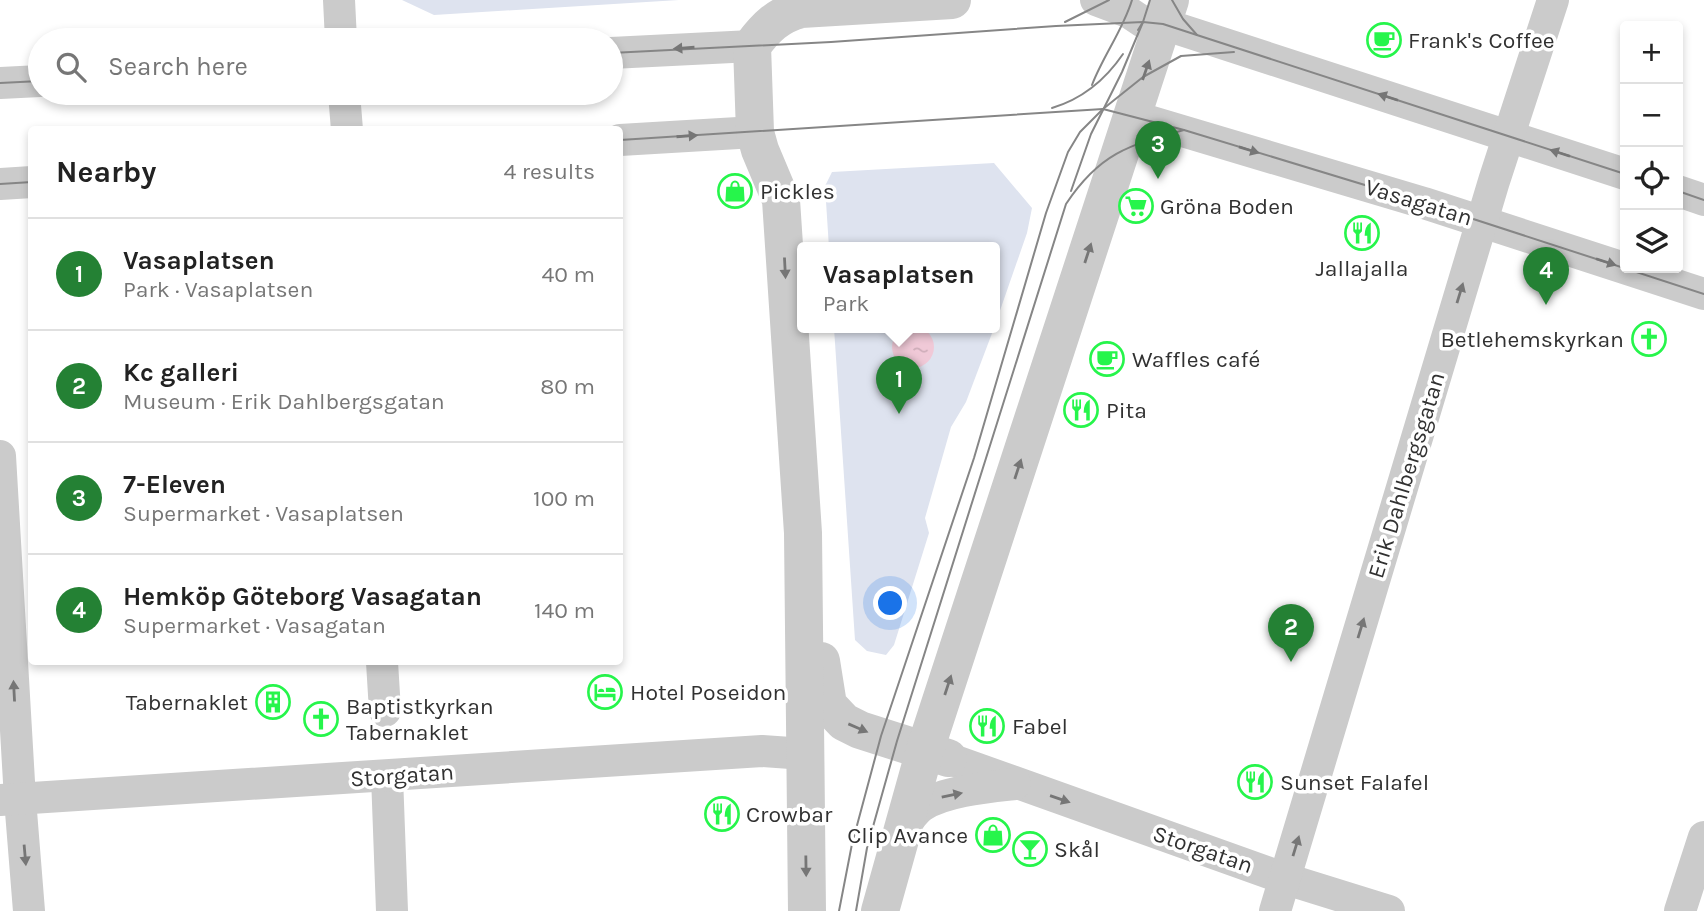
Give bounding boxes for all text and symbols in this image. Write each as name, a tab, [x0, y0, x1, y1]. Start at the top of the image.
cafe icon: Frank's Coffee	[1365, 21, 1403, 59]
map controls	[1620, 21, 1683, 273]
button: +	[1620, 21, 1683, 84]
place label: Frank's Coffee	[1408, 27, 1555, 54]
search box	[28, 28, 623, 105]
one-way arrow	[672, 43, 694, 54]
icon: search	[52, 48, 90, 86]
text: Search here	[108, 51, 248, 82]
one-way arrow	[1141, 59, 1152, 80]
button: −	[1620, 84, 1683, 147]
one-way arrow	[1377, 92, 1398, 102]
pin: 3	[1135, 121, 1181, 179]
one-way arrow	[676, 130, 698, 141]
one-way arrow	[1239, 145, 1260, 155]
button: locate	[1620, 147, 1683, 210]
one-way arrow	[1550, 148, 1571, 158]
text: Nearby	[56, 154, 156, 190]
text: 4 results	[503, 158, 595, 185]
shop icon: Pickles	[716, 172, 754, 210]
street label: Vasagatan	[1362, 173, 1476, 232]
place label: Pickles	[760, 178, 835, 205]
supermarket icon: Gröna Boden	[1117, 187, 1155, 225]
place label: Gröna Boden	[1160, 193, 1294, 220]
button: layers	[1620, 210, 1683, 273]
restaurant icon: Jallajalla	[1343, 214, 1381, 252]
popup	[797, 242, 1000, 333]
one-way arrow	[1083, 242, 1094, 263]
text: Vasaplatsen	[123, 245, 275, 276]
pin: 4	[1523, 247, 1569, 305]
place label: Jallajalla	[1316, 255, 1408, 282]
one-way arrow	[1595, 257, 1616, 267]
one-way arrow	[780, 258, 791, 280]
text: Vasaplatsen	[823, 259, 974, 290]
text: 1	[75, 261, 83, 288]
text: 40 m	[542, 261, 595, 288]
text: Park · Vasaplatsen	[123, 276, 313, 303]
one-way arrow	[1456, 282, 1466, 303]
text: Park	[823, 290, 869, 317]
church icon: Betlehemskyrkan	[1630, 320, 1668, 358]
place label: Betlehemskyrkan	[1441, 326, 1624, 353]
cafe icon: Waffles café	[1088, 340, 1126, 378]
place label: Waffles café	[1132, 346, 1260, 373]
pin: 1	[876, 356, 922, 414]
text: Kc galleri	[123, 357, 239, 388]
street label: Erik Dahlbergsgatan	[1362, 369, 1451, 581]
text: 2	[72, 373, 86, 400]
text: 80 m	[540, 373, 595, 400]
text: Museum · Erik Dahlbergsgatan	[123, 388, 445, 415]
restaurant icon: Pita	[1062, 391, 1100, 429]
place label: Pita	[1106, 397, 1147, 424]
one-way arrow	[1013, 458, 1024, 479]
text: 7-Eleven	[123, 469, 226, 500]
text: 3	[72, 485, 86, 512]
text: 100 m	[533, 485, 595, 512]
text: Supermarket · Vasaplatsen	[123, 500, 404, 527]
text: Hemköp Göteborg Vasagatan	[123, 581, 482, 612]
your location	[873, 586, 907, 620]
text: 4	[72, 597, 86, 624]
text: 140 m	[534, 597, 595, 624]
pin: 2	[1268, 604, 1314, 662]
text: Supermarket · Vasagatan	[123, 612, 386, 639]
one-way arrow	[1356, 617, 1366, 638]
hotel icon: Hotel Poseidon	[586, 673, 624, 711]
one-way arrow	[943, 675, 953, 696]
place label: Hotel Poseidon	[630, 679, 786, 706]
one-way arrow	[8, 680, 19, 702]
building icon: Tabernaklet	[254, 683, 292, 721]
place label: Tabernaklet	[126, 689, 248, 716]
place label: Baptistkyrkan Tabernaklet	[346, 693, 494, 746]
church icon: Baptistkyrkan Tabernaklet	[302, 700, 340, 738]
restaurant icon: Fabel	[968, 707, 1006, 745]
place label: Fabel	[1012, 713, 1068, 740]
one-way arrow	[848, 722, 868, 734]
street label: Storgatan	[349, 758, 455, 793]
restaurant icon: Sunset Falafel	[1236, 763, 1274, 801]
place label: Sunset Falafel	[1280, 769, 1429, 796]
one-way arrow	[941, 789, 963, 800]
one-way arrow	[1049, 794, 1070, 805]
restaurant icon: Crowbar	[703, 795, 741, 833]
place label: Crowbar	[746, 801, 833, 828]
shop icon: Clip Avance	[974, 816, 1012, 854]
street label: Storgatan	[1149, 820, 1256, 879]
place label: Clip Avance	[847, 822, 968, 849]
bar icon: Skål	[1011, 830, 1049, 868]
one-way arrow	[1291, 835, 1301, 856]
place label: Skål	[1054, 836, 1100, 863]
one-way arrow	[20, 844, 31, 866]
one-way arrow	[800, 856, 812, 878]

